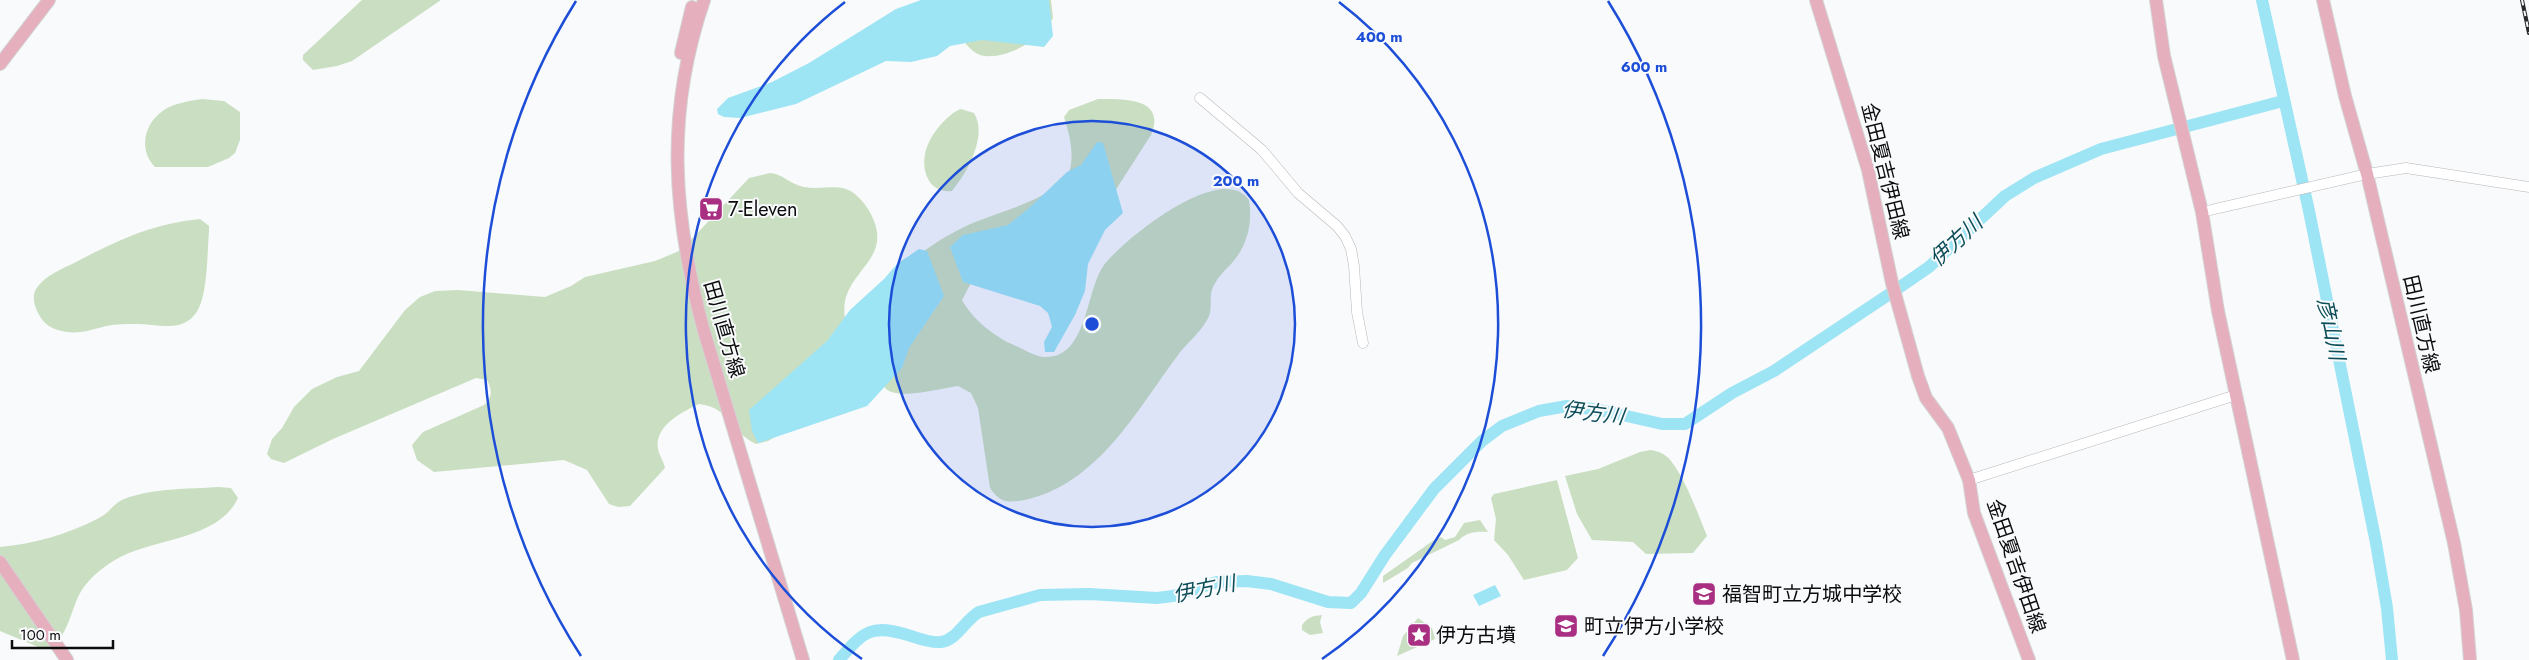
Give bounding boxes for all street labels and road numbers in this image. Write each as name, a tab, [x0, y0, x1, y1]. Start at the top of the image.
street label: 金田夏吉伊田線	[1854, 100, 1916, 242]
street label: 田川直方線	[2396, 272, 2446, 376]
street label: 田川直方線	[696, 277, 752, 381]
street label: 金田夏吉伊田線	[1980, 495, 2052, 637]

